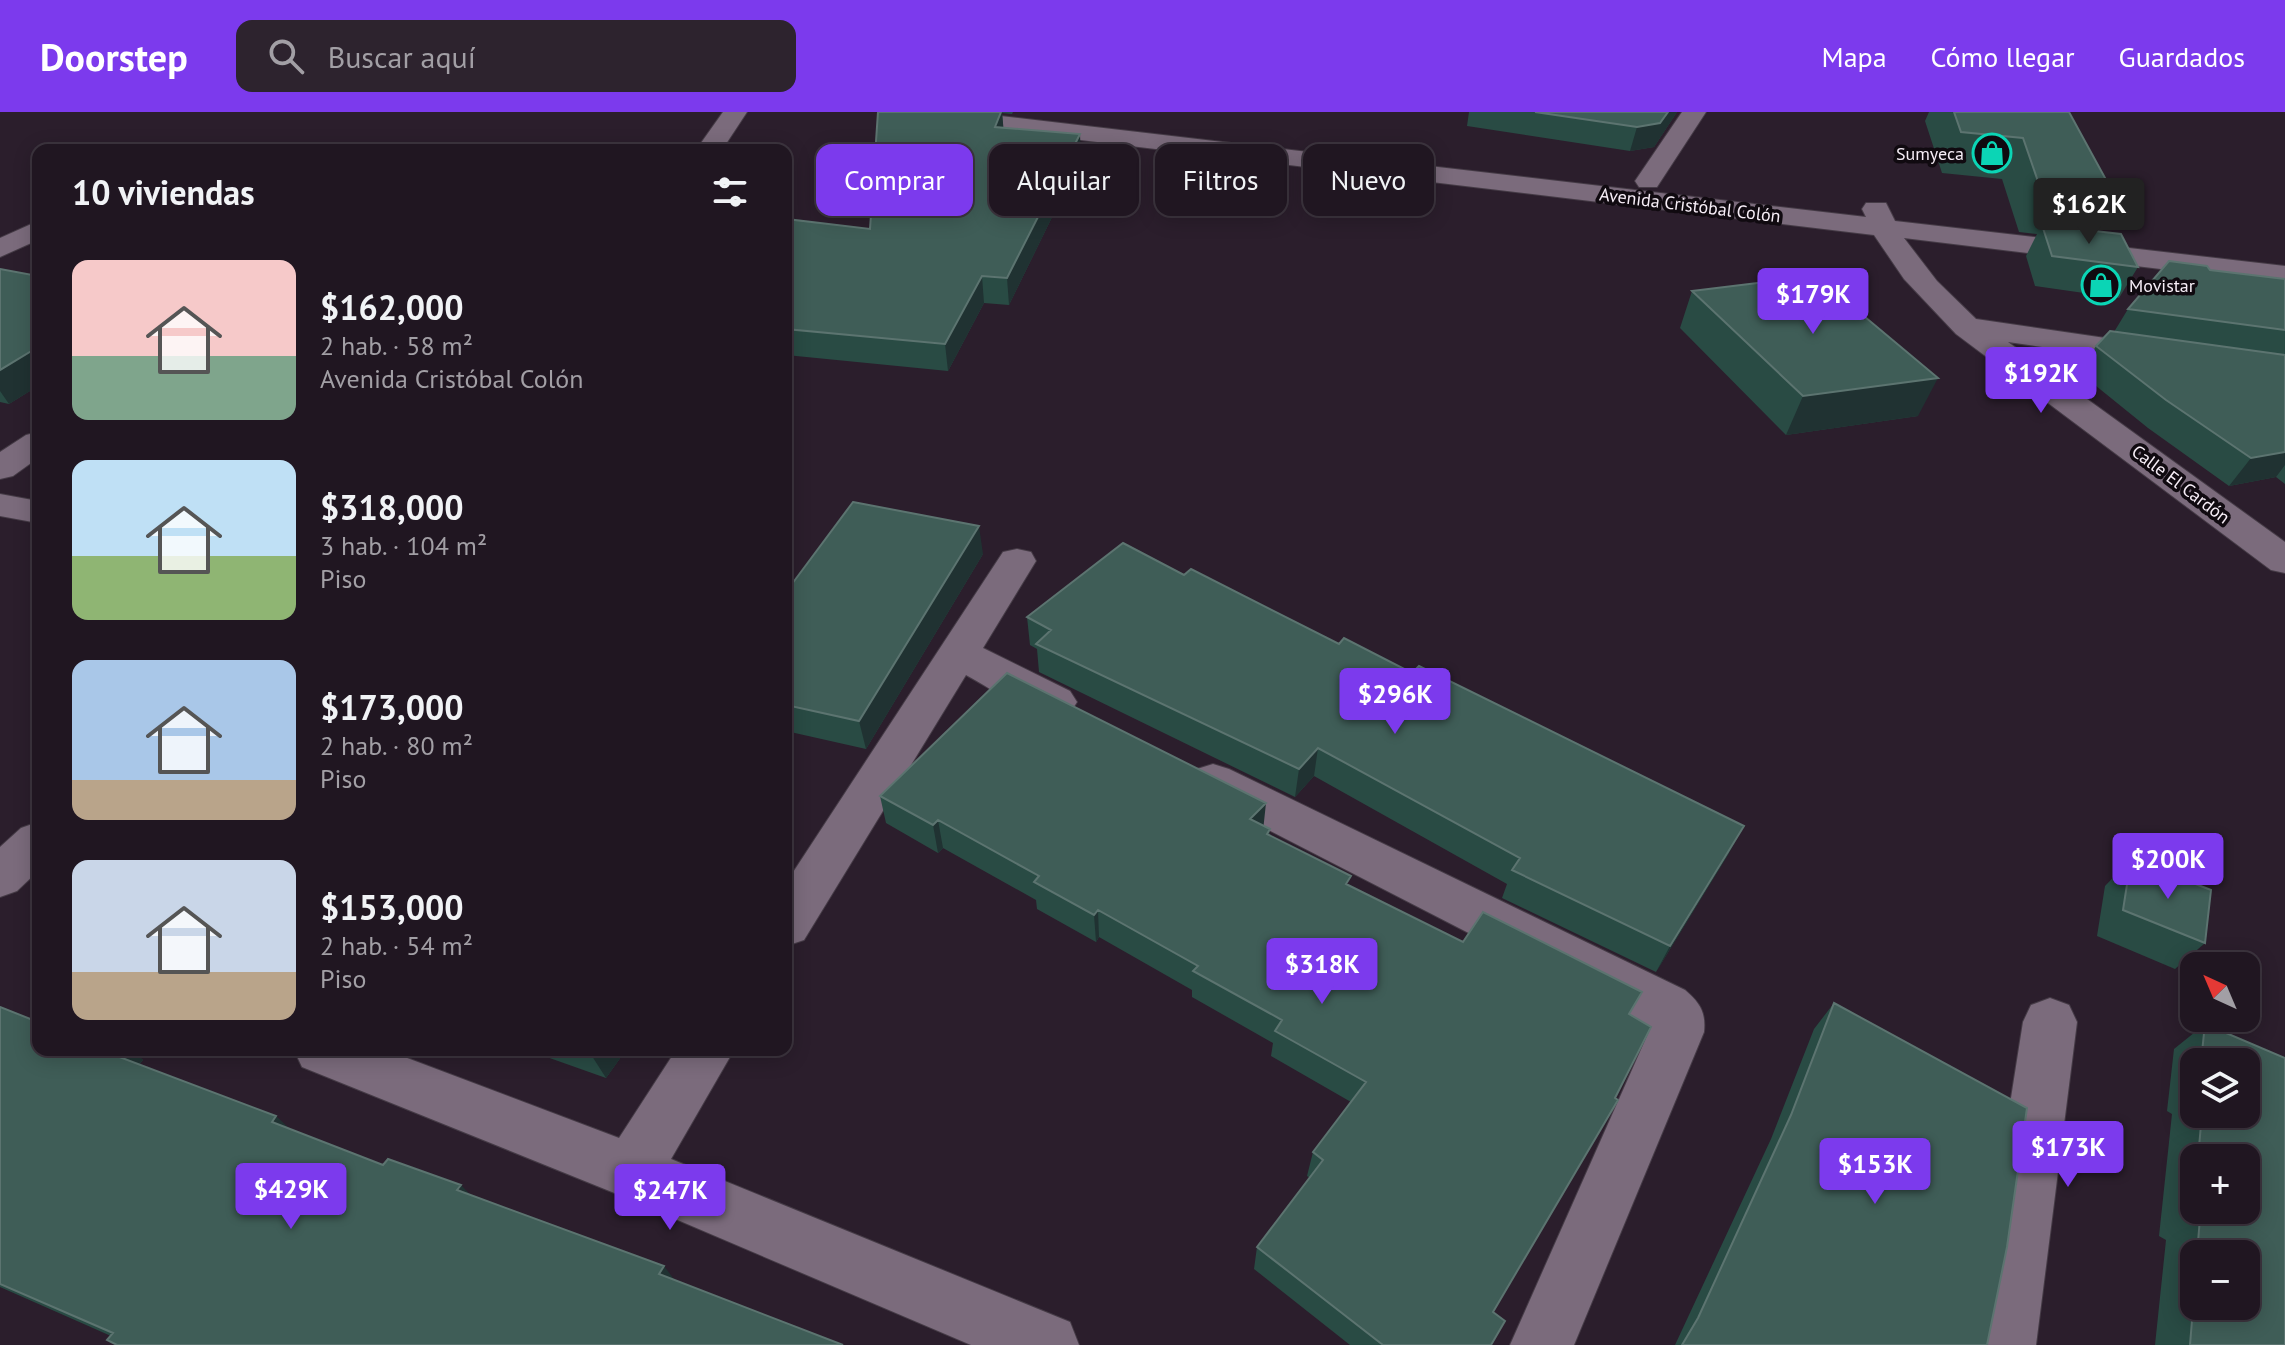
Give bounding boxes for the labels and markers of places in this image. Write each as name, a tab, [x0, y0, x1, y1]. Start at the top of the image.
shop icon: Sumyeca	[1971, 132, 2013, 174]
place label: Sumyeca	[1896, 142, 1964, 165]
pin: $162K	[2033, 178, 2145, 246]
shop icon: Movistar	[2080, 264, 2122, 306]
pin: $179K	[1757, 268, 1869, 336]
place label: Movistar	[2129, 274, 2195, 297]
pin: $192K	[1985, 347, 2097, 415]
pin: $296K	[1339, 668, 1451, 736]
pin: $200K	[2112, 833, 2224, 901]
pin: $318K	[1266, 938, 1378, 1006]
pin: $173K	[2012, 1121, 2124, 1189]
pin: $153K	[1819, 1138, 1931, 1206]
pin: $429K	[235, 1163, 347, 1231]
pin: $247K	[614, 1164, 726, 1232]

